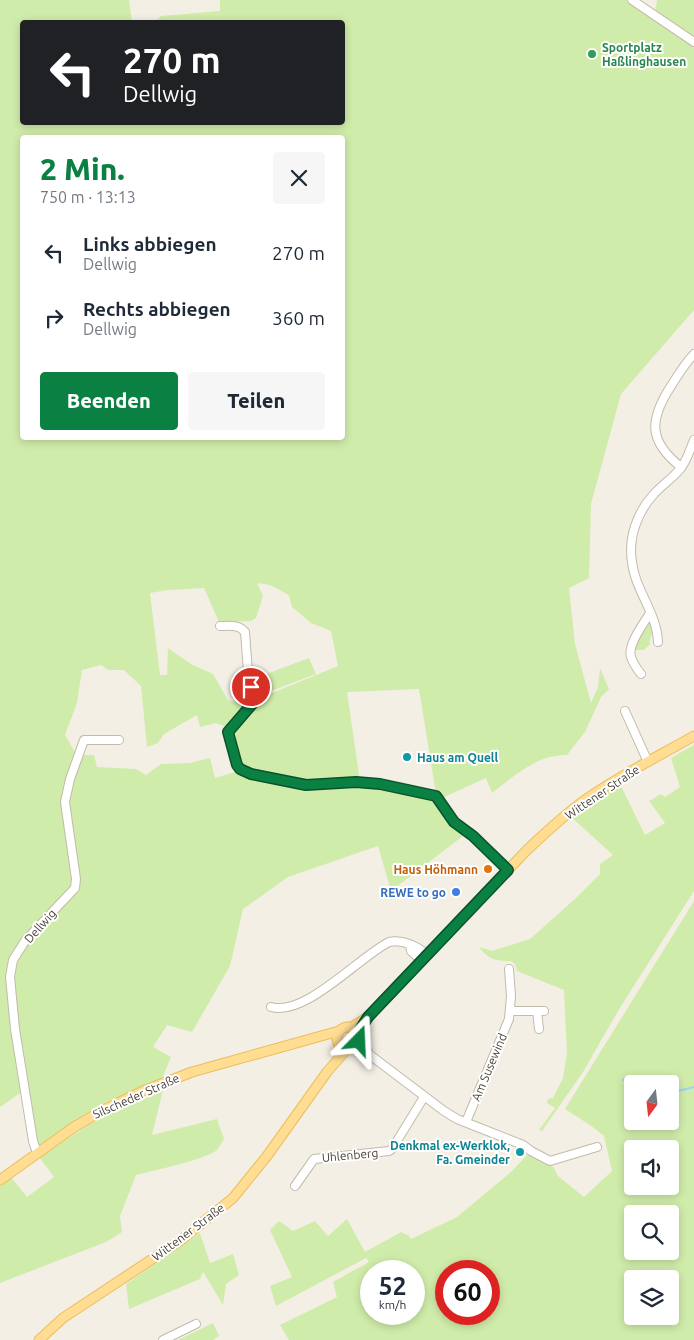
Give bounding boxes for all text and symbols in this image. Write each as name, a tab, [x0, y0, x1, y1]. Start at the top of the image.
icon: left	[40, 40, 105, 105]
text: 270 m	[123, 40, 221, 80]
place label: Sportplatz Haßlinghausen	[602, 41, 686, 68]
marker: Sportplatz Haßlinghausen	[586, 48, 598, 60]
text: Dellwig	[123, 81, 197, 106]
text: 2 Min.	[40, 152, 125, 186]
button: close	[273, 152, 325, 204]
text: 750 m · 13:13	[40, 188, 136, 206]
text: Links abbiegen	[83, 233, 217, 255]
icon: left	[40, 239, 68, 267]
text: 270 m	[272, 242, 325, 264]
text: Dellwig	[83, 255, 137, 273]
text: Rechts abbiegen	[83, 298, 231, 320]
icon: right	[40, 304, 68, 332]
text: 360 m	[272, 307, 325, 329]
text: Dellwig	[83, 320, 137, 338]
button: Beenden	[40, 372, 178, 430]
button: Teilen	[188, 372, 325, 430]
pin	[230, 666, 272, 708]
icon: arrive	[237, 673, 265, 701]
marker: Haus am Quell	[401, 751, 413, 763]
place label: Haus am Quell	[417, 751, 498, 764]
street label: Wittener Straße	[562, 762, 642, 822]
place label: Haus Höhmann	[393, 863, 478, 876]
marker: Haus Höhmann	[482, 863, 494, 875]
place label: REWE to go	[380, 886, 446, 899]
marker: REWE to go	[450, 886, 462, 898]
street label: Dellwig	[22, 907, 58, 945]
position arrow	[332, 1014, 384, 1066]
street label: Am Susewind	[469, 1031, 509, 1103]
street label: Silscheder Straße	[91, 1071, 181, 1121]
north arrow	[624, 1075, 679, 1130]
map controls	[624, 1075, 679, 1325]
place label: Denkmal ex-Werklok, Fa. Gmeinder	[390, 1139, 510, 1166]
button: sound	[624, 1140, 679, 1195]
street label: Uhlenberg	[321, 1146, 379, 1164]
marker: Denkmal ex-Werklok, Fa. Gmeinder	[514, 1146, 526, 1158]
street label: Wittener Straße	[149, 1201, 227, 1263]
button: search	[624, 1205, 679, 1260]
speed limit sign: 60	[435, 1260, 500, 1325]
button: layers	[624, 1270, 679, 1325]
text: 52	[378, 1272, 407, 1300]
text: km/h	[379, 1298, 406, 1311]

